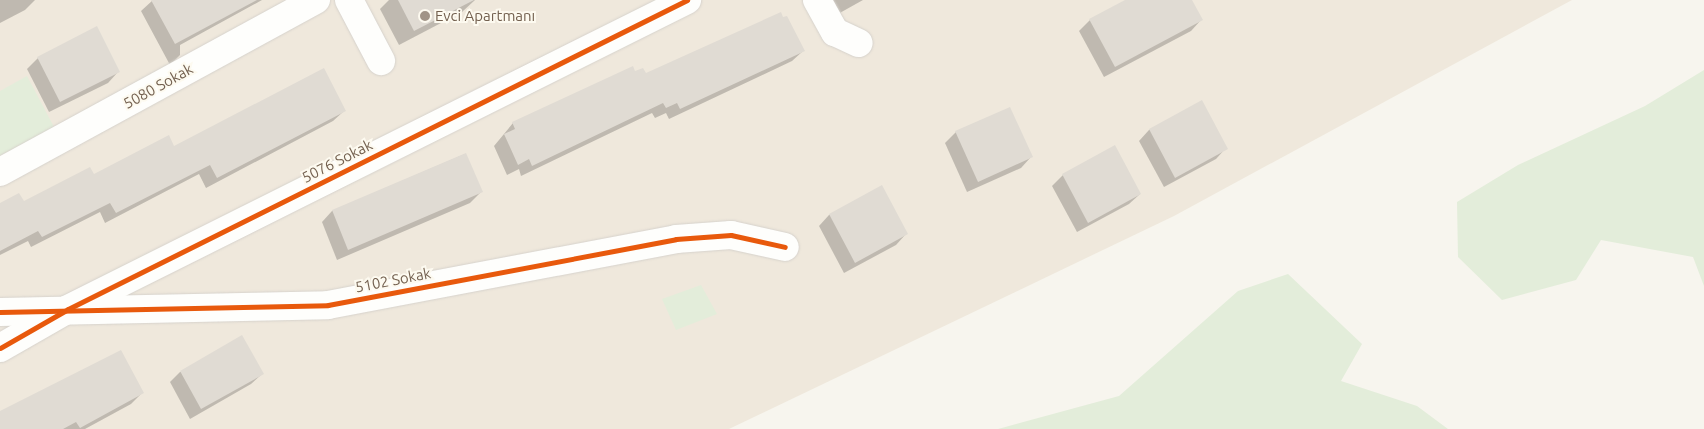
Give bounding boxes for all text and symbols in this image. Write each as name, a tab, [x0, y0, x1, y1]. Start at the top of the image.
place label: Evci Apartmanı	[435, 7, 535, 25]
marker: Evci Apartmanı	[419, 10, 431, 22]
street label: 5080 Sokak	[120, 60, 196, 112]
street label: 5076 Sokak	[299, 136, 375, 186]
street label: 5102 Sokak	[354, 264, 432, 296]

